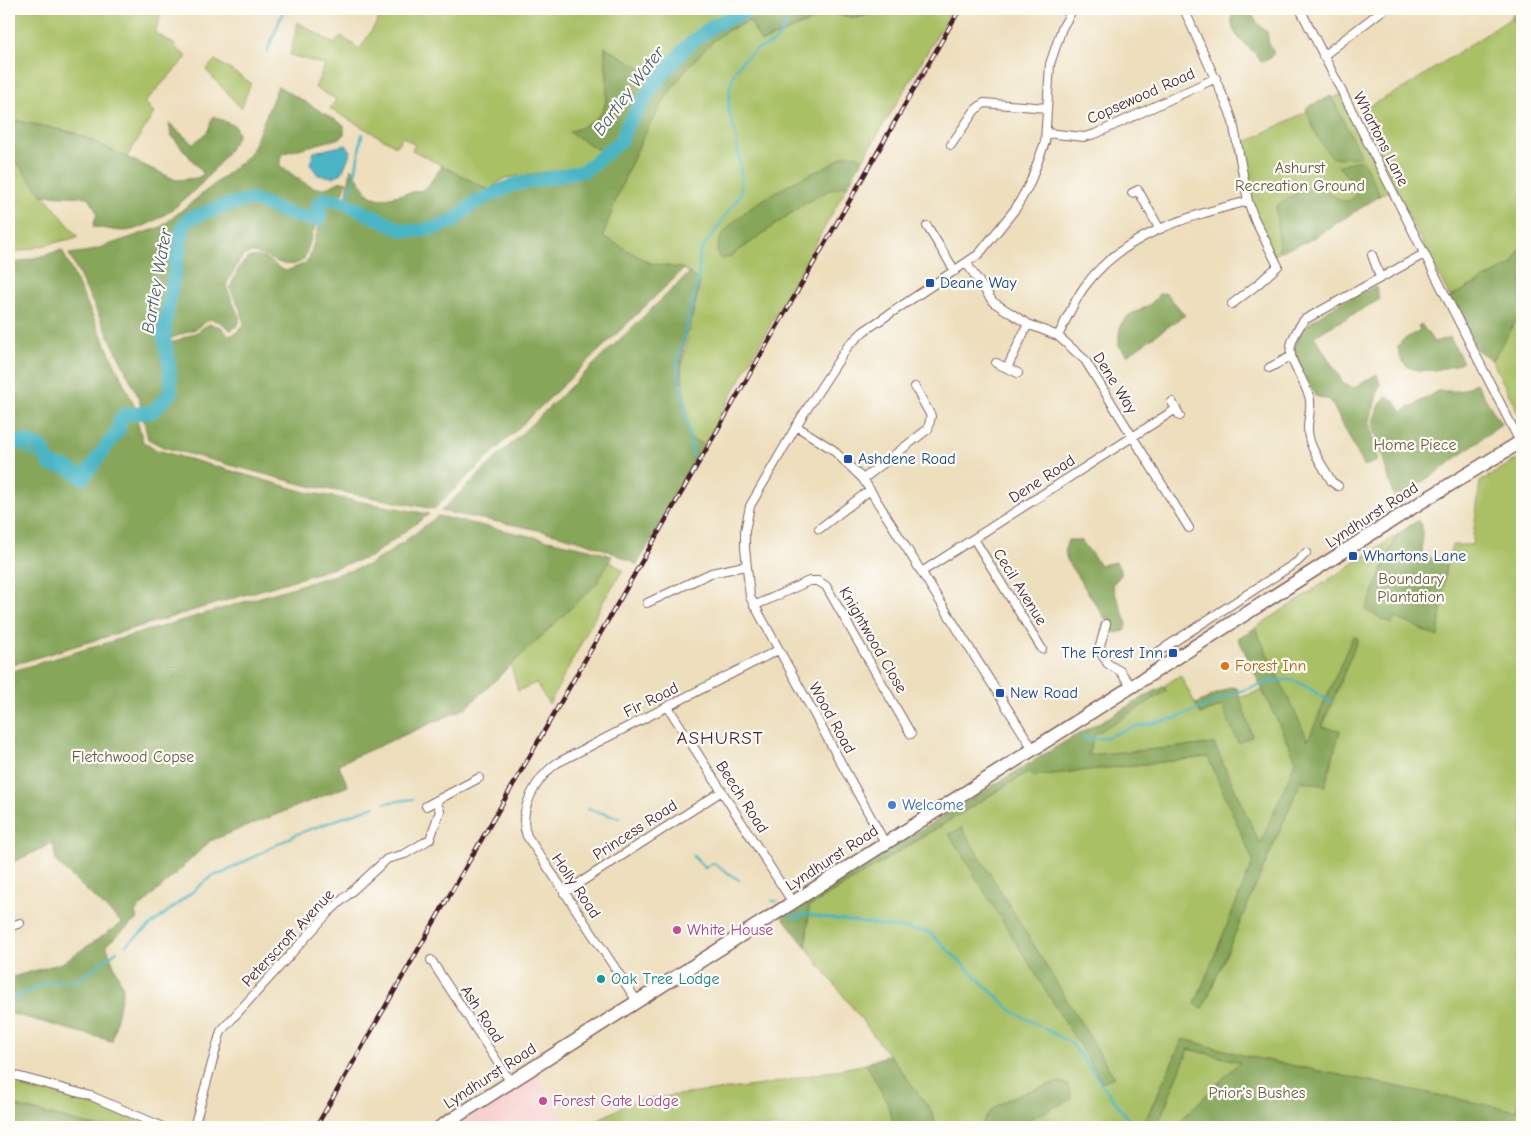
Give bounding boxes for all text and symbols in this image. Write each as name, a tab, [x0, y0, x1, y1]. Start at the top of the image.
water label: Bartley Water	[589, 42, 670, 140]
street label: Copsewood Road	[1084, 64, 1198, 128]
street label: Whartons Lane	[1350, 89, 1412, 189]
park label: Ashurst Recreation Ground	[1235, 159, 1365, 195]
water label: Bartley Water	[137, 226, 177, 335]
place label: Deane Way	[940, 274, 1018, 292]
marker: Deane Way	[924, 277, 936, 289]
street label: Dene Way	[1089, 349, 1141, 418]
park label: Home Piece	[1374, 436, 1456, 454]
place label: Ashdene Road	[858, 450, 956, 468]
street label: Dene Road	[1006, 451, 1078, 507]
marker: Ashdene Road	[842, 453, 854, 465]
street label: Lyndhurst Road	[1322, 478, 1422, 552]
street label: Cecil Avenue	[989, 545, 1051, 629]
place label: Whartons Lane	[1363, 547, 1466, 565]
marker: Whartons Lane	[1347, 550, 1359, 562]
park label: Boundary Plantation	[1377, 570, 1445, 606]
street label: Knightwood Close	[835, 584, 911, 696]
place label: The Forest Inn	[1061, 644, 1163, 662]
marker: The Forest Inn	[1167, 647, 1179, 659]
place label: Forest Inn	[1235, 657, 1306, 675]
marker: Forest Inn	[1219, 660, 1231, 672]
street label: Fir Road	[621, 679, 681, 721]
street label: Wood Road	[805, 679, 859, 757]
place label: New Road	[1010, 684, 1078, 702]
marker: New Road	[994, 687, 1006, 699]
district label: ASHURST	[676, 727, 764, 749]
park label: Fletchwood Copse	[72, 748, 194, 766]
street label: Beech Road	[712, 758, 772, 836]
street label: Princess Road	[590, 796, 680, 864]
place label: Welcome	[902, 796, 964, 814]
marker: Welcome	[886, 799, 898, 811]
street label: Lyndhurst Road	[782, 821, 882, 895]
street label: Holly Road	[548, 850, 604, 922]
street label: Peterscroft Avenue	[238, 886, 338, 990]
place label: White House	[687, 921, 773, 939]
marker: White House	[671, 924, 683, 936]
place label: Oak Tree Lodge	[611, 970, 720, 988]
marker: Oak Tree Lodge	[595, 973, 607, 985]
street label: Ash Road	[457, 982, 507, 1046]
street label: Lyndhurst Road	[440, 1039, 540, 1113]
park label: Prior's Bushes	[1209, 1084, 1306, 1102]
place label: Forest Gate Lodge	[553, 1092, 679, 1110]
marker: Forest Gate Lodge	[537, 1095, 549, 1107]

